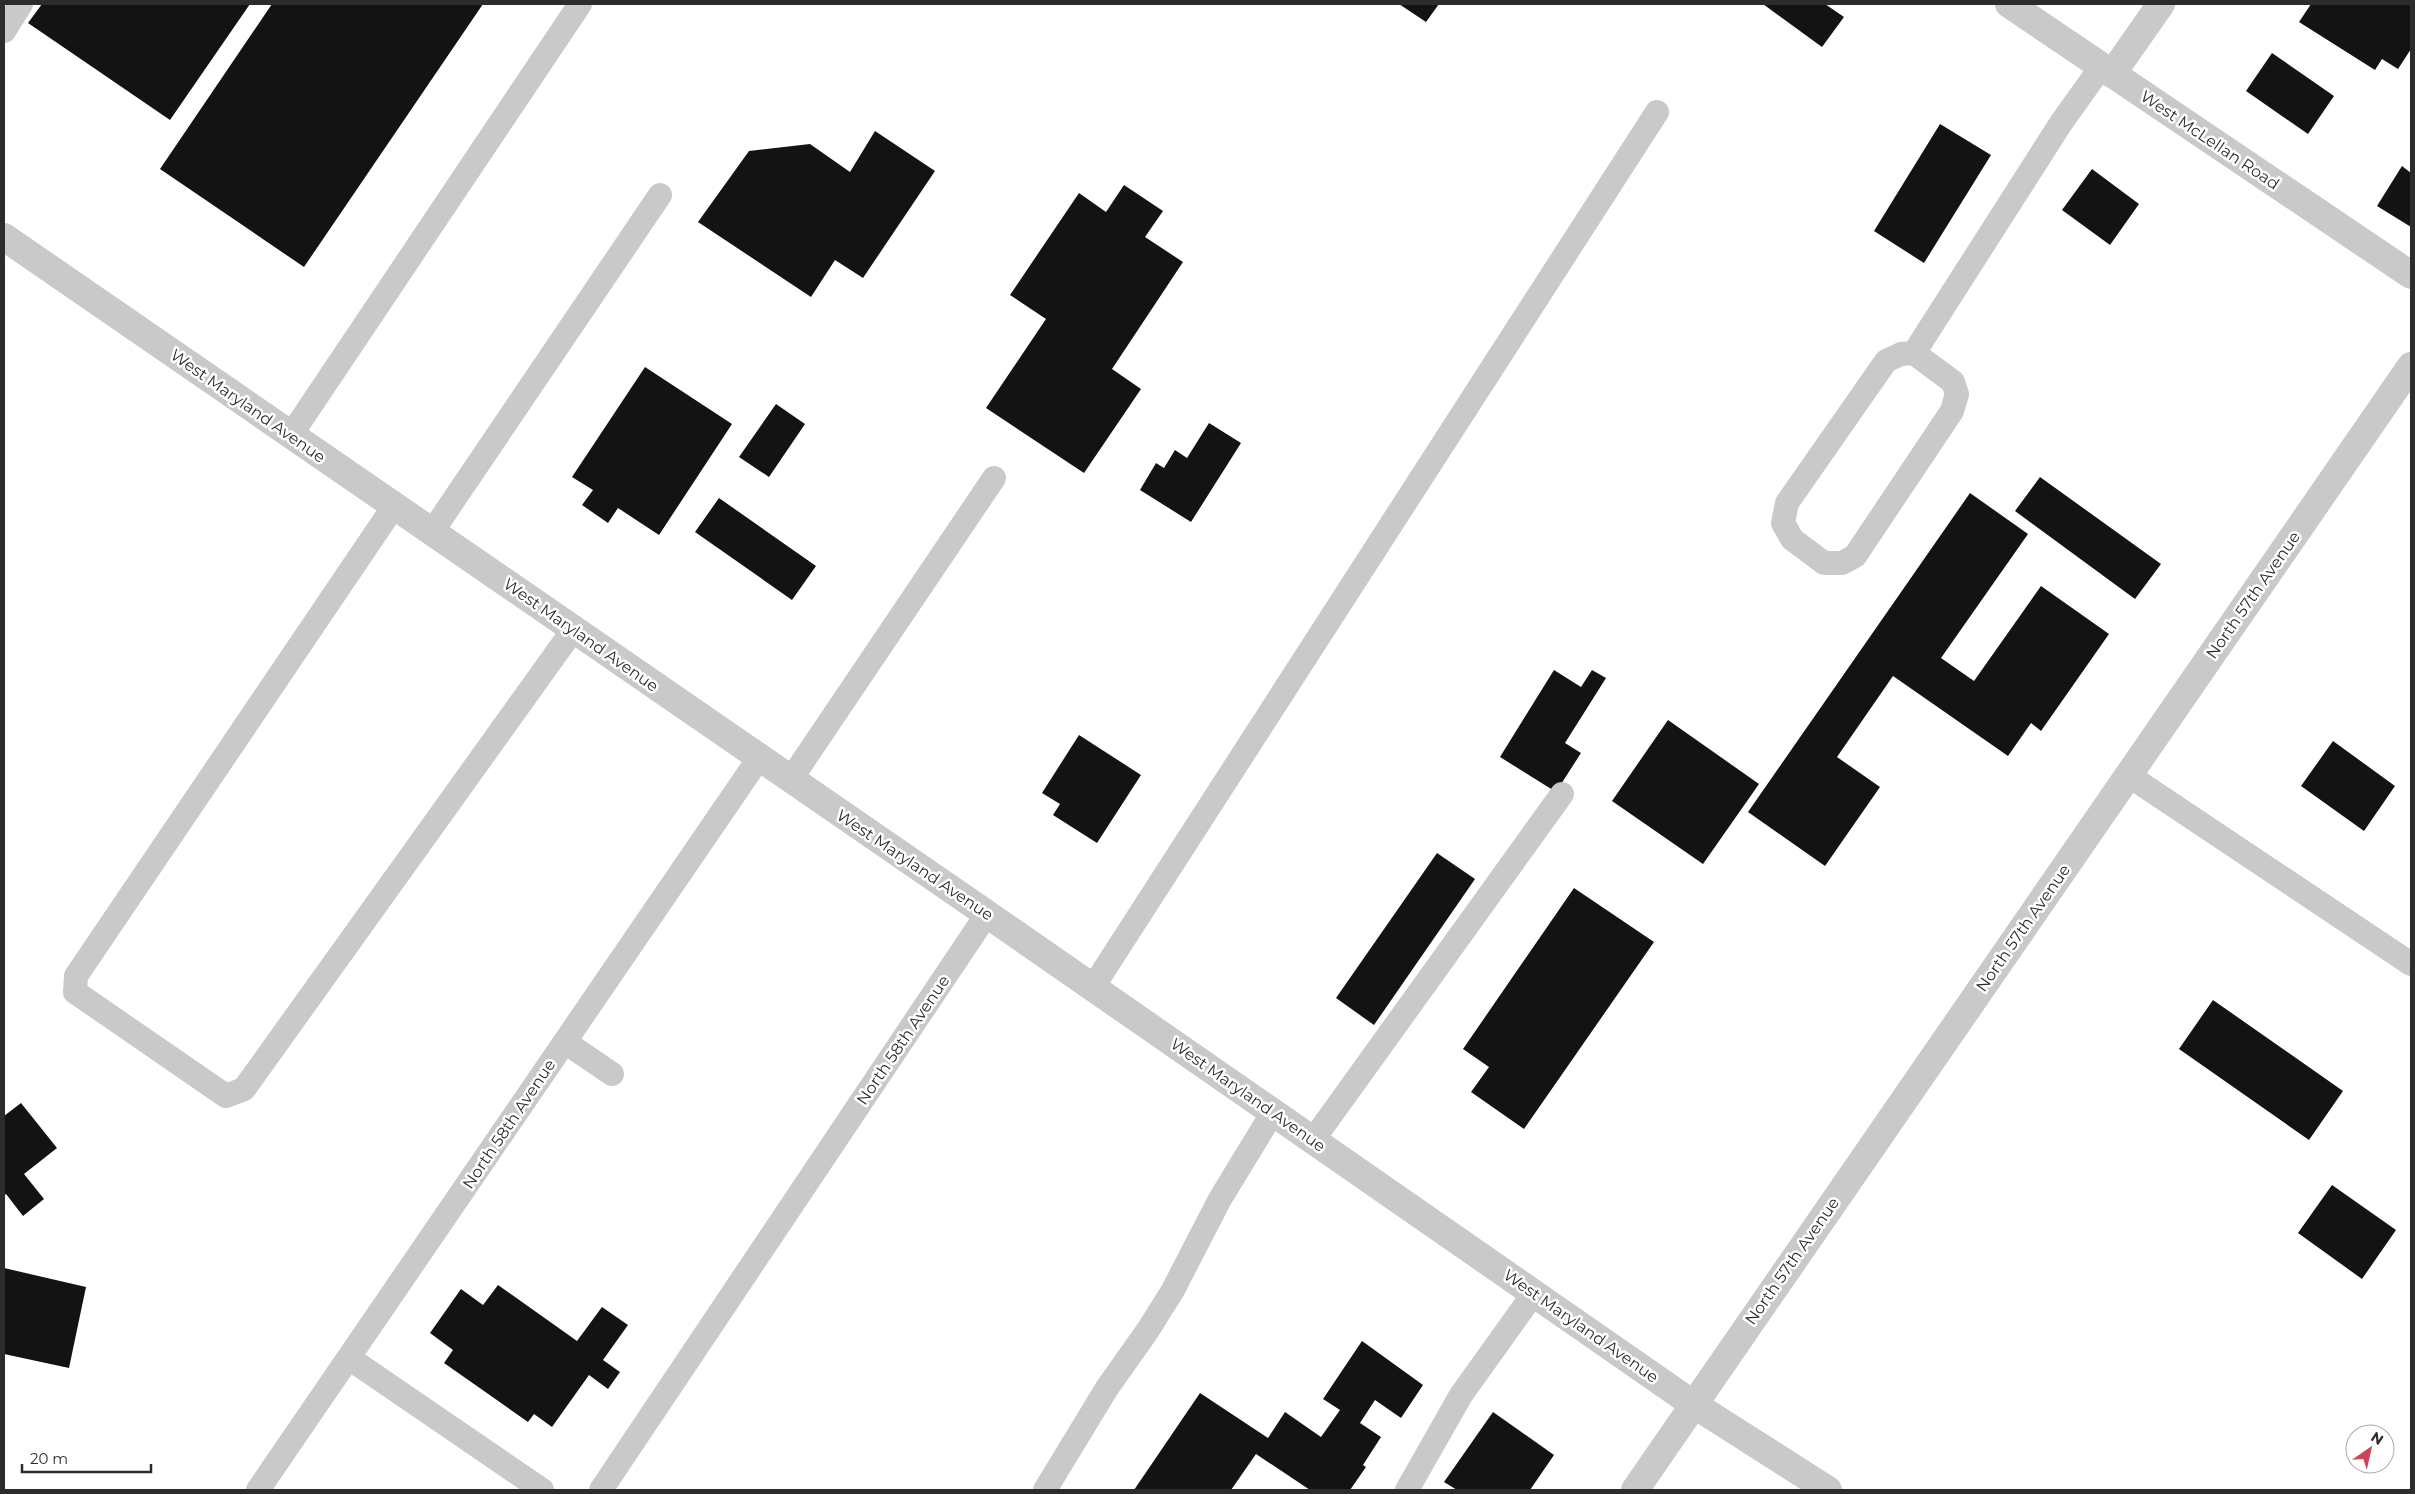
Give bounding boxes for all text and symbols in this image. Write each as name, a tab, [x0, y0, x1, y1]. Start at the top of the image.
street label: West McLellan Road	[2137, 86, 2283, 194]
street label: West Maryland Avenue	[167, 345, 329, 467]
street label: North 57th Avenue	[2202, 528, 2304, 662]
street label: West Maryland Avenue	[500, 574, 662, 696]
street label: West Maryland Avenue	[833, 805, 997, 925]
street label: North 57th Avenue	[1972, 861, 2074, 995]
street label: North 58th Avenue	[853, 972, 953, 1108]
street label: West Maryland Avenue	[1167, 1034, 1329, 1156]
street label: North 58th Avenue	[459, 1056, 559, 1192]
street label: North 57th Avenue	[1741, 1194, 1843, 1328]
street label: West Maryland Avenue	[1500, 1265, 1662, 1387]
north arrow	[2345, 1424, 2395, 1474]
text: N	[2368, 1428, 2387, 1449]
scale bar	[22, 1442, 151, 1474]
text: 20 m	[30, 1449, 68, 1468]

